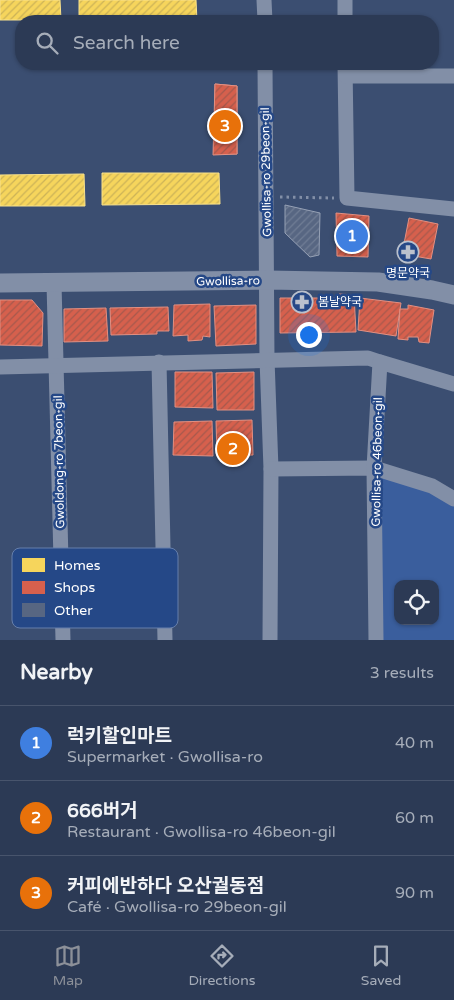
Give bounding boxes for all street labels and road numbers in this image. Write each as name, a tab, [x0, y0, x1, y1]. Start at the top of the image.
street label: Gwollisa-ro 29beon-gil	[258, 107, 274, 237]
street label: Gwollisa-ro	[196, 273, 260, 289]
street label: Gwoldong-ro 7beon-gil	[51, 395, 67, 529]
street label: Gwollisa-ro 46beon-gil	[369, 397, 385, 527]

